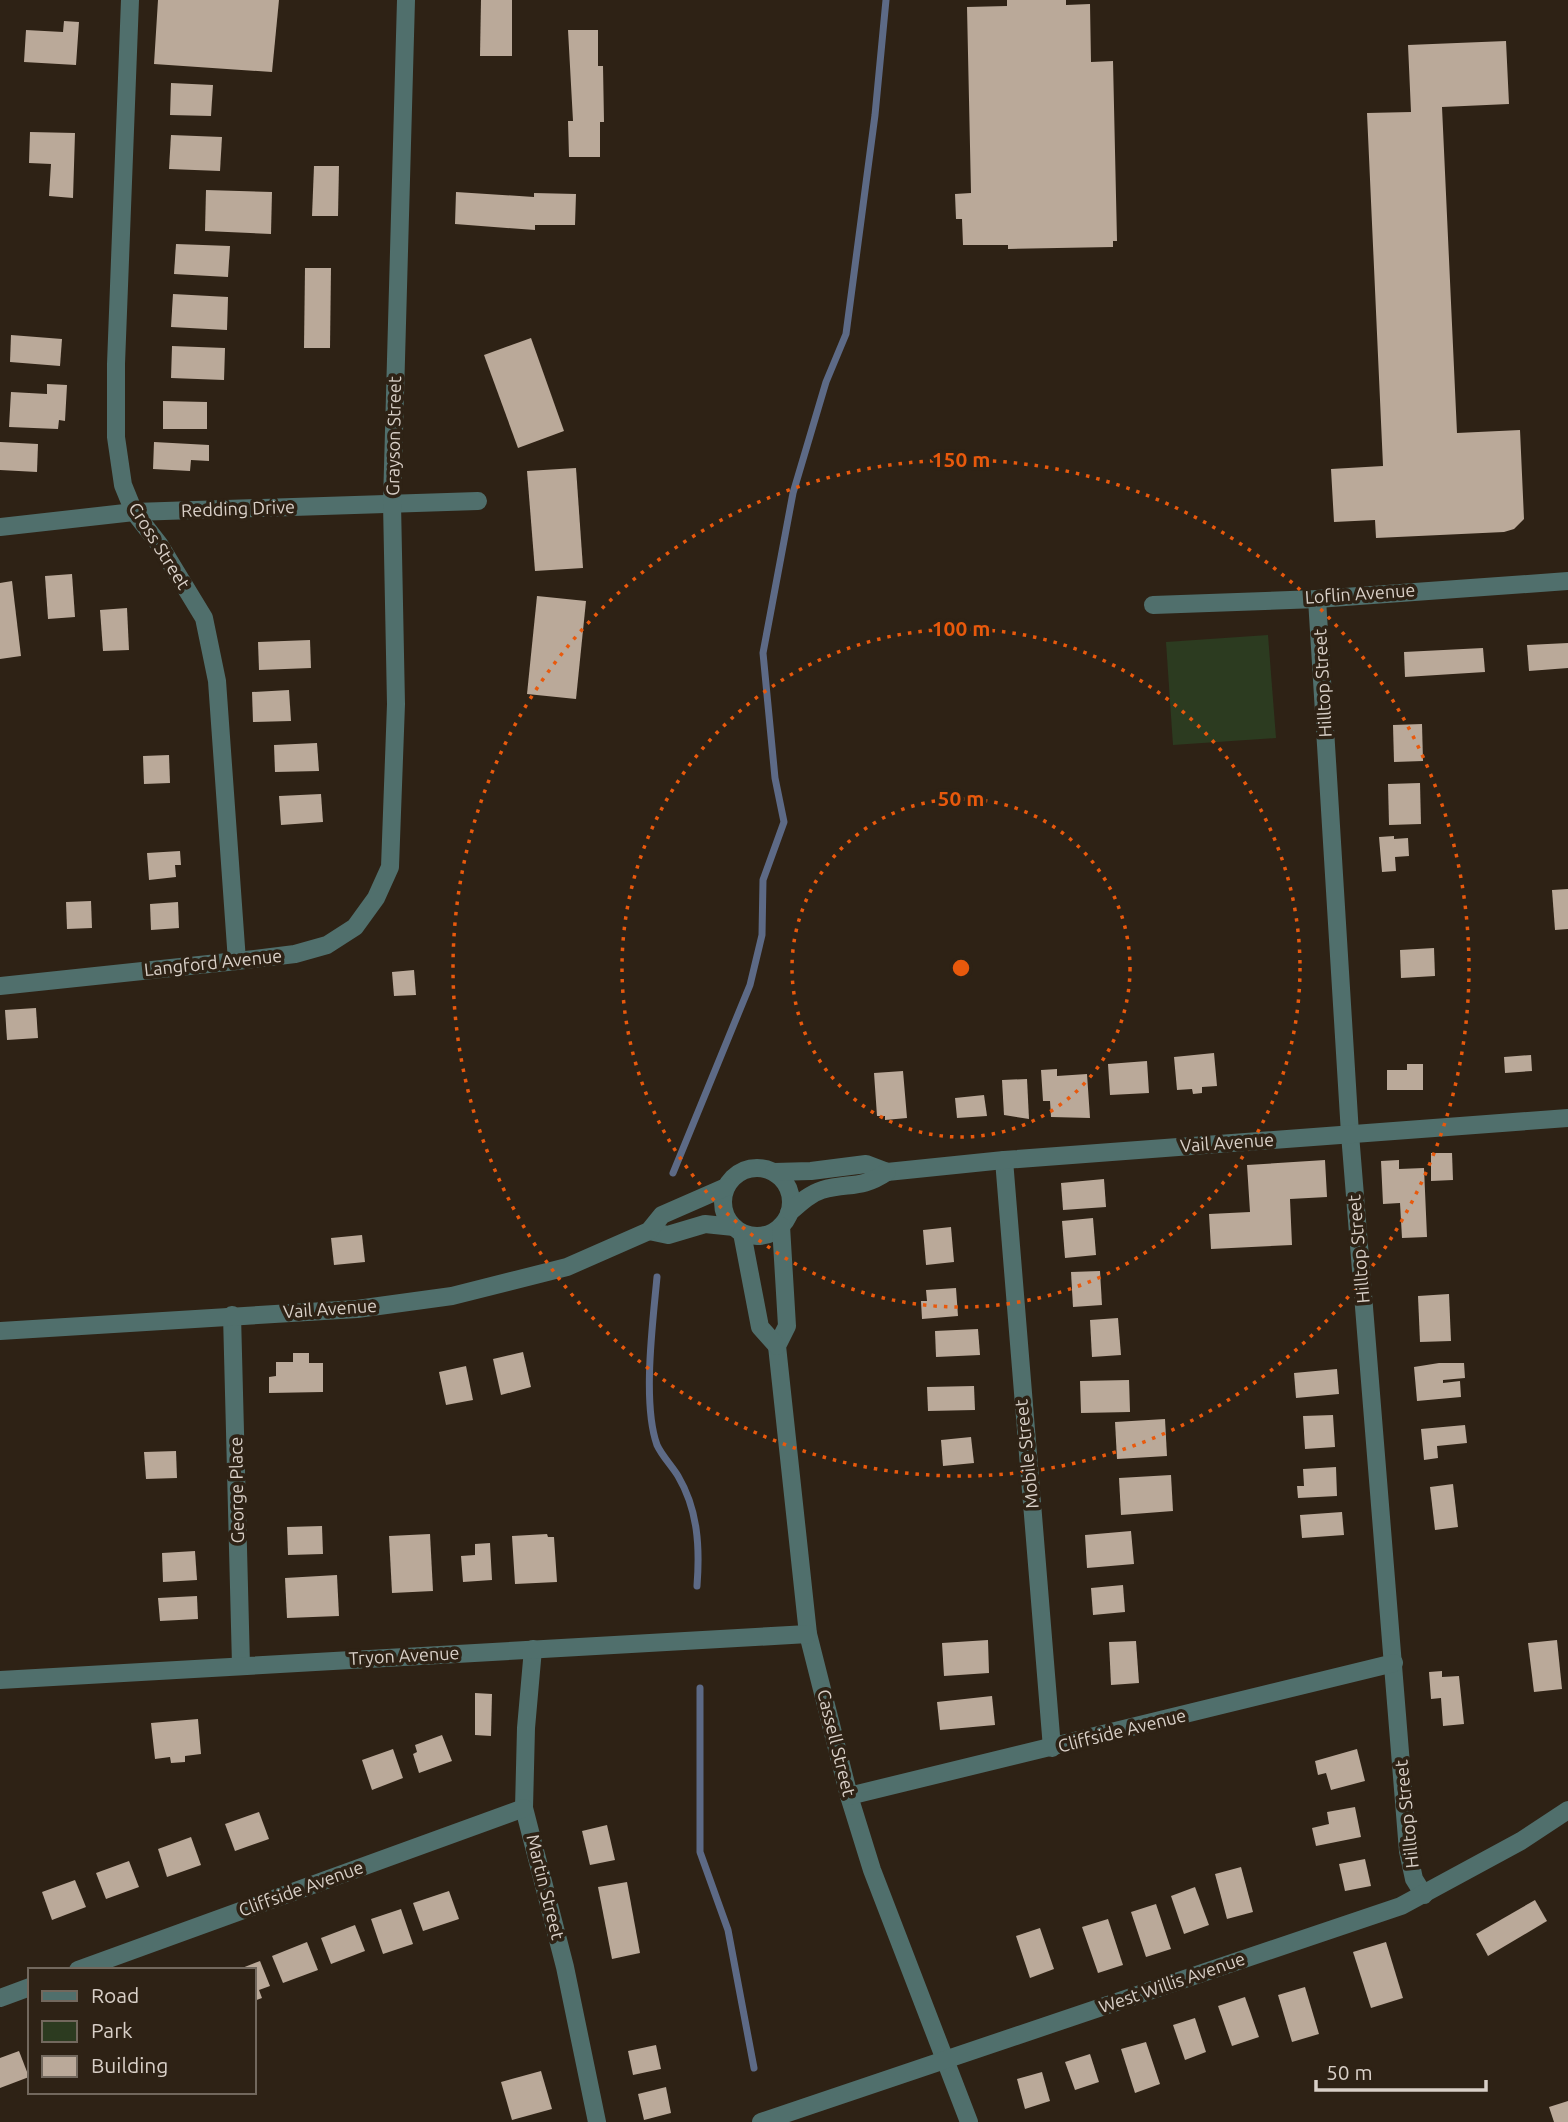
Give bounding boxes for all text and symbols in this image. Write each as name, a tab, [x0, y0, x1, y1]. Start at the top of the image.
street label: Grayson Street	[382, 376, 404, 496]
text: 150 m	[932, 447, 990, 471]
street label: Redding Drive	[181, 496, 295, 520]
street label: Cross Street	[125, 498, 194, 592]
street label: Loflin Avenue	[1304, 579, 1416, 607]
text: 100 m	[932, 616, 990, 640]
street label: Hilltop Street	[1309, 628, 1335, 738]
text: 50 m	[938, 786, 984, 810]
street label: Langford Avenue	[143, 945, 283, 979]
centre of rings	[949, 956, 973, 980]
street label: Vail Avenue	[1179, 1129, 1275, 1155]
street label: Hilltop Street	[1343, 1194, 1373, 1304]
street label: Vail Avenue	[282, 1295, 378, 1321]
street label: Mobile Street	[1010, 1398, 1042, 1510]
street label: George Place	[225, 1437, 247, 1544]
street label: Tryon Avenue	[348, 1642, 460, 1668]
street label: Cassell Street	[814, 1687, 860, 1798]
street label: Cliffside Avenue	[1056, 1704, 1188, 1756]
street label: Hilltop Street	[1390, 1759, 1422, 1869]
street label: Martin Street	[523, 1832, 569, 1941]
street label: Cliffside Avenue	[236, 1856, 366, 1920]
street label: West Willis Avenue	[1096, 1948, 1247, 2016]
legend	[28, 1968, 256, 2094]
text: Road	[91, 1983, 139, 2007]
text: Park	[91, 2018, 133, 2042]
scale bar	[1316, 2048, 1486, 2092]
text: Building	[91, 2053, 168, 2077]
text: 50 m	[1326, 2060, 1373, 2084]

